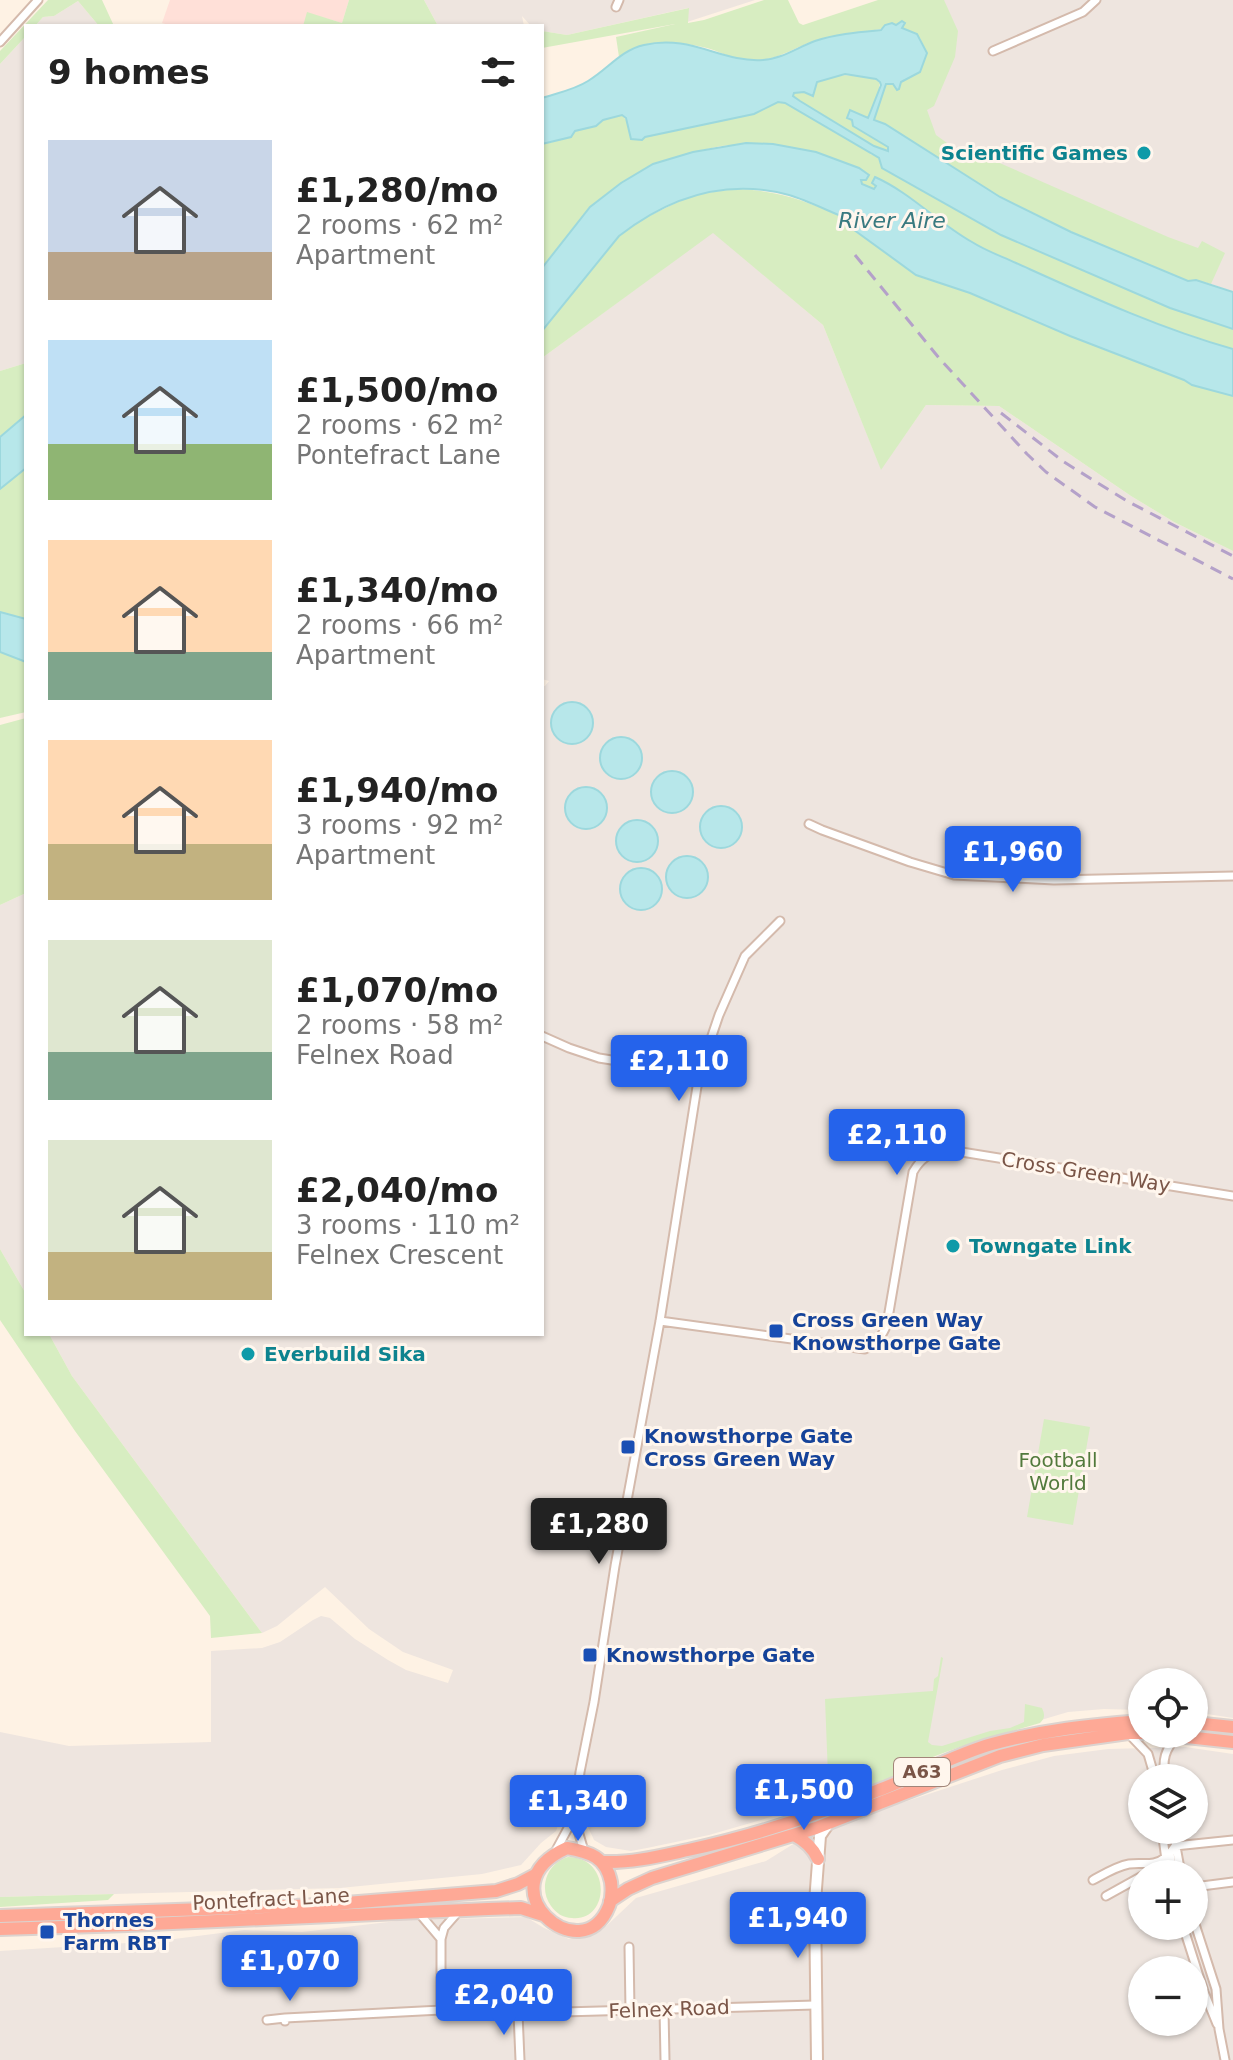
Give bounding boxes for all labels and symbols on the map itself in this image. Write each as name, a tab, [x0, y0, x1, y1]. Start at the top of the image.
place label: Scientific Games	[941, 141, 1128, 165]
marker: Scientific Games	[1135, 144, 1153, 162]
water label: River Aire	[838, 208, 946, 233]
pin: £1,960	[948, 826, 1078, 894]
pin: £2,110	[614, 1035, 744, 1103]
pin: £2,110	[832, 1109, 962, 1177]
street label: Cross Green Way	[1000, 1147, 1172, 1197]
place label: Towngate Link	[969, 1234, 1132, 1258]
marker: Towngate Link	[944, 1237, 962, 1255]
place label: Cross Green Way Knowsthorpe Gate	[792, 1308, 1001, 1355]
marker: Cross Green Way Knowsthorpe Gate	[767, 1322, 785, 1340]
place label: Everbuild Sika	[264, 1342, 426, 1366]
marker: Everbuild Sika	[239, 1345, 257, 1363]
place label: Knowsthorpe Gate Cross Green Way	[644, 1424, 853, 1471]
marker: Knowsthorpe Gate Cross Green Way	[619, 1438, 637, 1456]
park label: Football World	[1018, 1448, 1098, 1495]
pin: £1,280	[534, 1498, 664, 1566]
place label: Knowsthorpe Gate	[606, 1643, 815, 1667]
marker: Knowsthorpe Gate	[581, 1646, 599, 1664]
road number: A63	[894, 1758, 950, 1786]
pin: £1,500	[739, 1764, 869, 1832]
pin: £1,340	[513, 1775, 643, 1843]
street label: Pontefract Lane	[192, 1883, 350, 1915]
pin: £1,940	[733, 1892, 863, 1960]
place label: Thornes Farm RBT	[63, 1908, 171, 1955]
marker: Thornes Farm RBT	[38, 1923, 56, 1941]
pin: £1,070	[225, 1935, 355, 2003]
pin: £2,040	[439, 1969, 569, 2037]
street label: Felnex Road	[608, 1995, 730, 2023]

